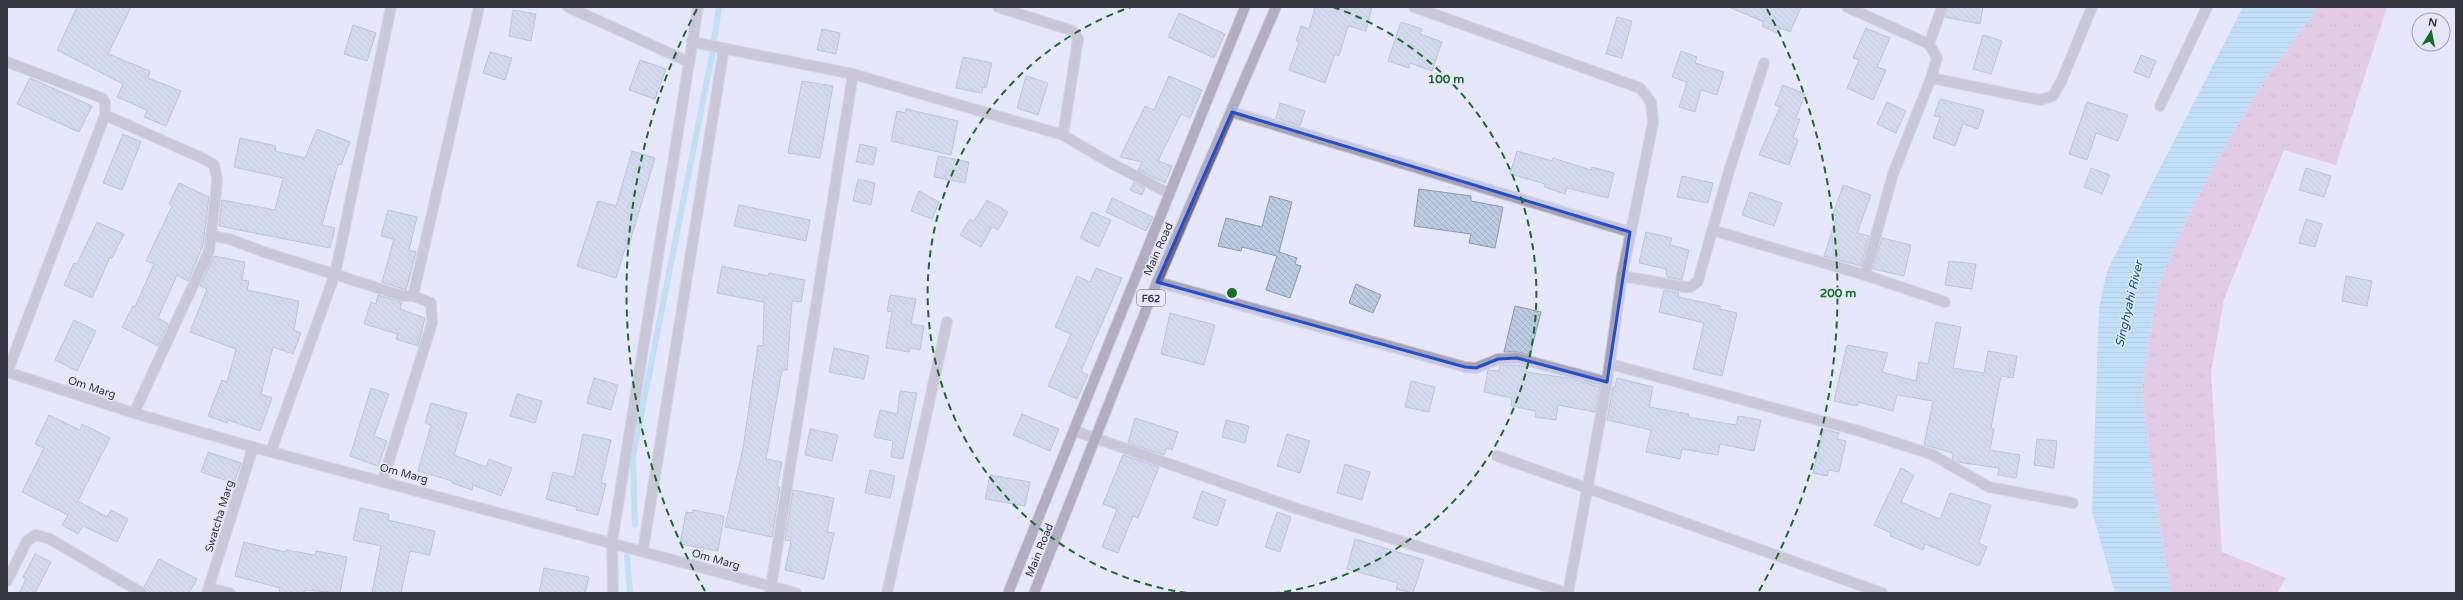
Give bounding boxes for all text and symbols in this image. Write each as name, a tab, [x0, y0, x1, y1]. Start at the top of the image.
north arrow	[2411, 12, 2451, 52]
text: N	[2427, 15, 2438, 30]
text: 100 m	[1428, 72, 1464, 86]
street label: Main Road	[1141, 221, 1176, 278]
water label: Singhyahi River	[2112, 258, 2146, 348]
centre of rings	[1225, 286, 1239, 300]
text: 200 m	[1820, 286, 1856, 300]
road number: F62	[1137, 290, 1165, 306]
street label: Om Marg	[66, 374, 117, 401]
street label: Om Marg	[378, 461, 430, 486]
street label: Swatcha Marg	[202, 479, 237, 554]
street label: Main Road	[1023, 521, 1056, 579]
street label: Om Marg	[690, 546, 742, 573]

